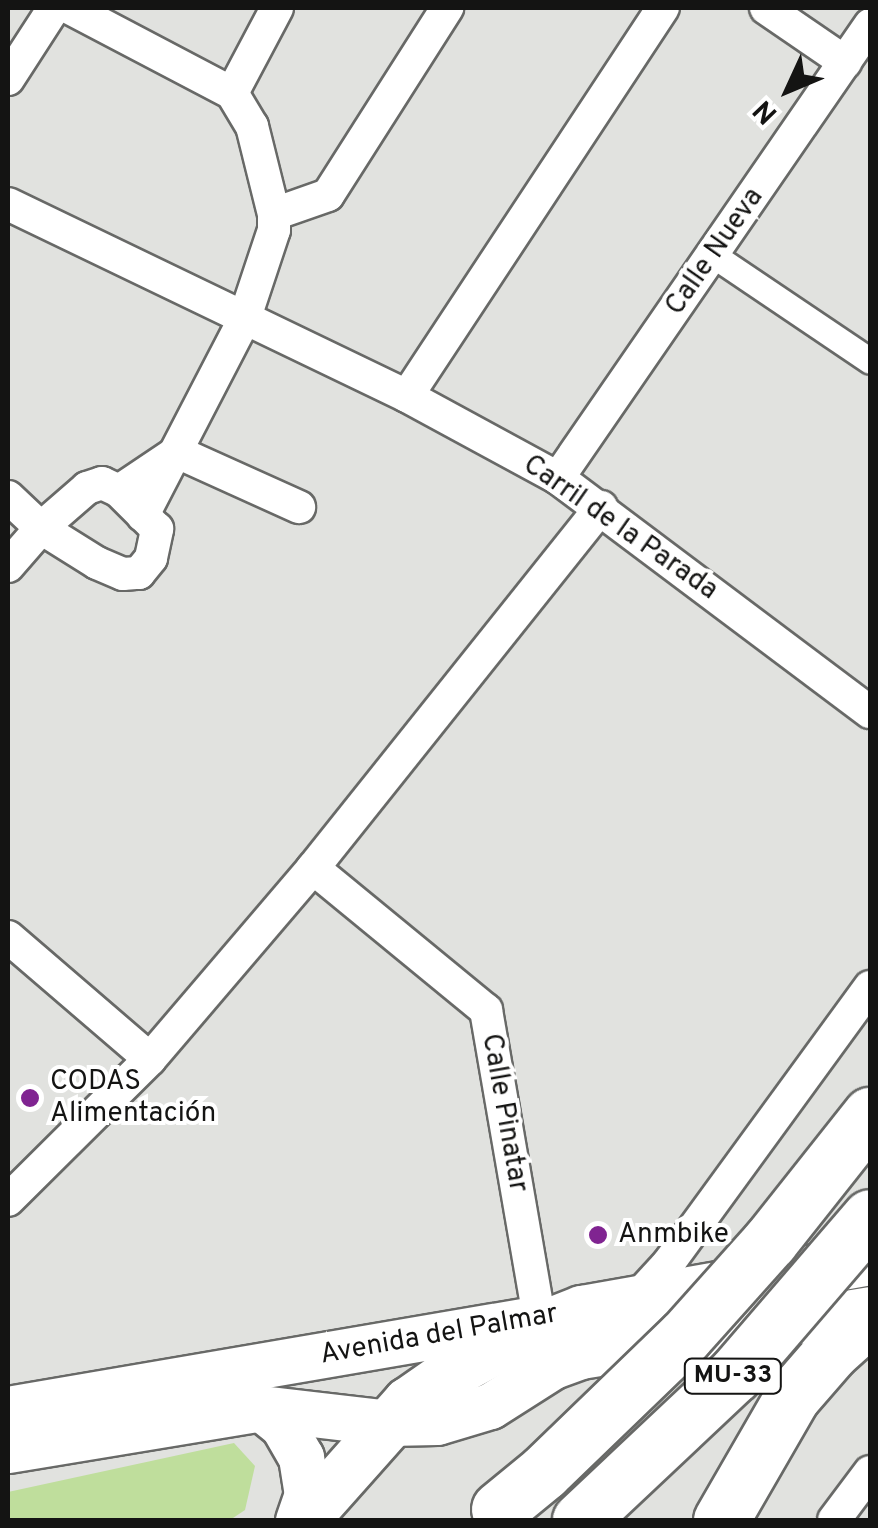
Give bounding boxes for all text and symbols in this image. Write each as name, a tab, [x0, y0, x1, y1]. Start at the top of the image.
north arrow	[738, 40, 838, 140]
text: N	[746, 91, 786, 131]
street label: Calle Nueva	[659, 182, 771, 322]
street label: Carril de la Parada	[516, 448, 724, 608]
street label: Calle Pinatar	[474, 1031, 534, 1195]
place label: CODAS Alimentación	[50, 1065, 216, 1131]
marker: CODAS Alimentación	[19, 1087, 41, 1109]
place label: Anmbike	[618, 1218, 729, 1252]
marker: Anmbike	[587, 1224, 609, 1246]
street label: Avenida del Palmar	[318, 1298, 560, 1372]
road number: MU-33	[683, 1356, 783, 1396]

